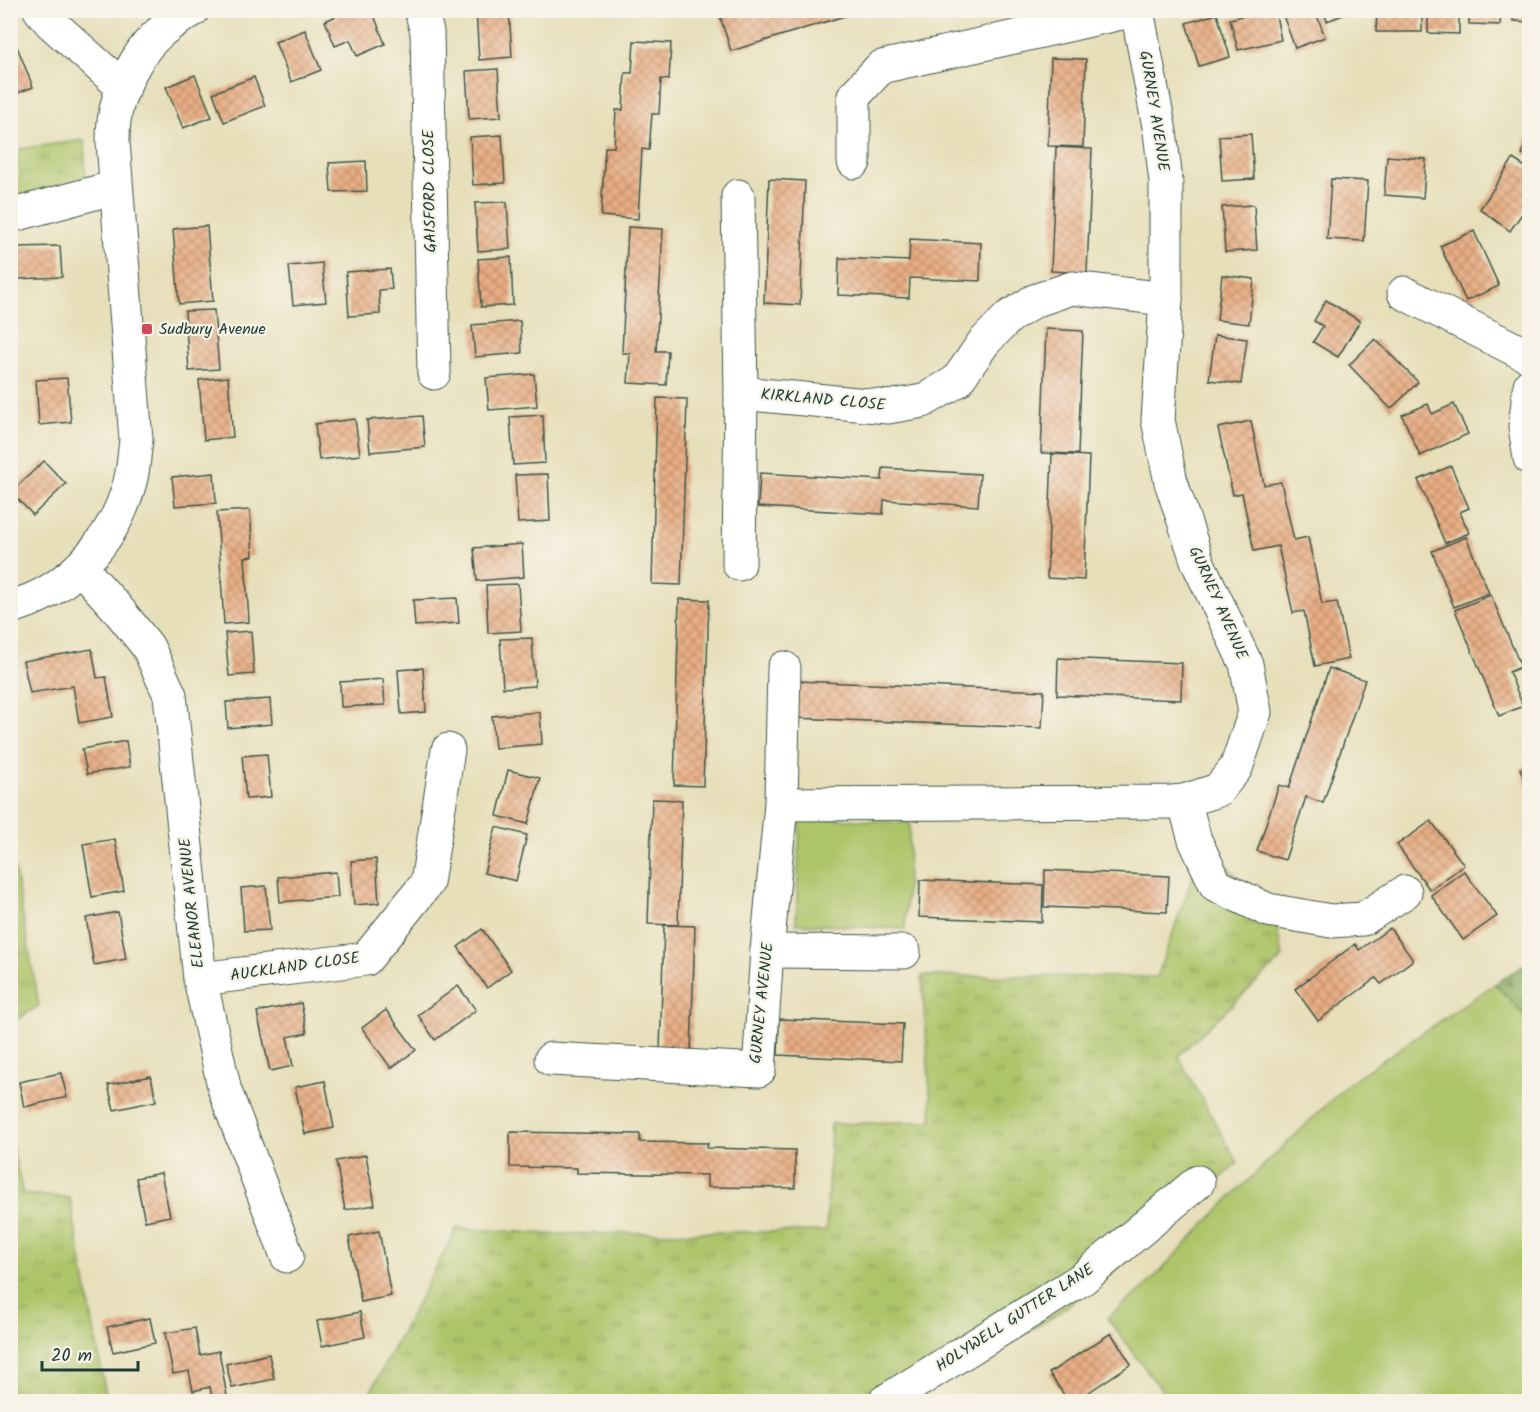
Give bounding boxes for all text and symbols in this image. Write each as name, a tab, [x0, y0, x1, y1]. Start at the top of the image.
street label: GURNEY AVENUE	[1132, 49, 1176, 174]
street label: GAISFORD CLOSE	[416, 129, 444, 253]
place label: Sudbury Avenue	[159, 317, 266, 342]
marker: Sudbury Avenue	[140, 322, 154, 336]
street label: KIRKLAND CLOSE	[760, 382, 887, 418]
street label: GURNEY AVENUE	[1182, 542, 1254, 664]
street label: ELEANOR AVENUE	[173, 836, 211, 969]
street label: GURNEY AVENUE	[743, 940, 781, 1065]
street label: AUCKLAND CLOSE	[229, 945, 362, 988]
street label: HOLYWELL GUTTER LANE	[931, 1257, 1100, 1379]
scale bar	[42, 1334, 138, 1372]
text: 20 m	[51, 1342, 92, 1371]

